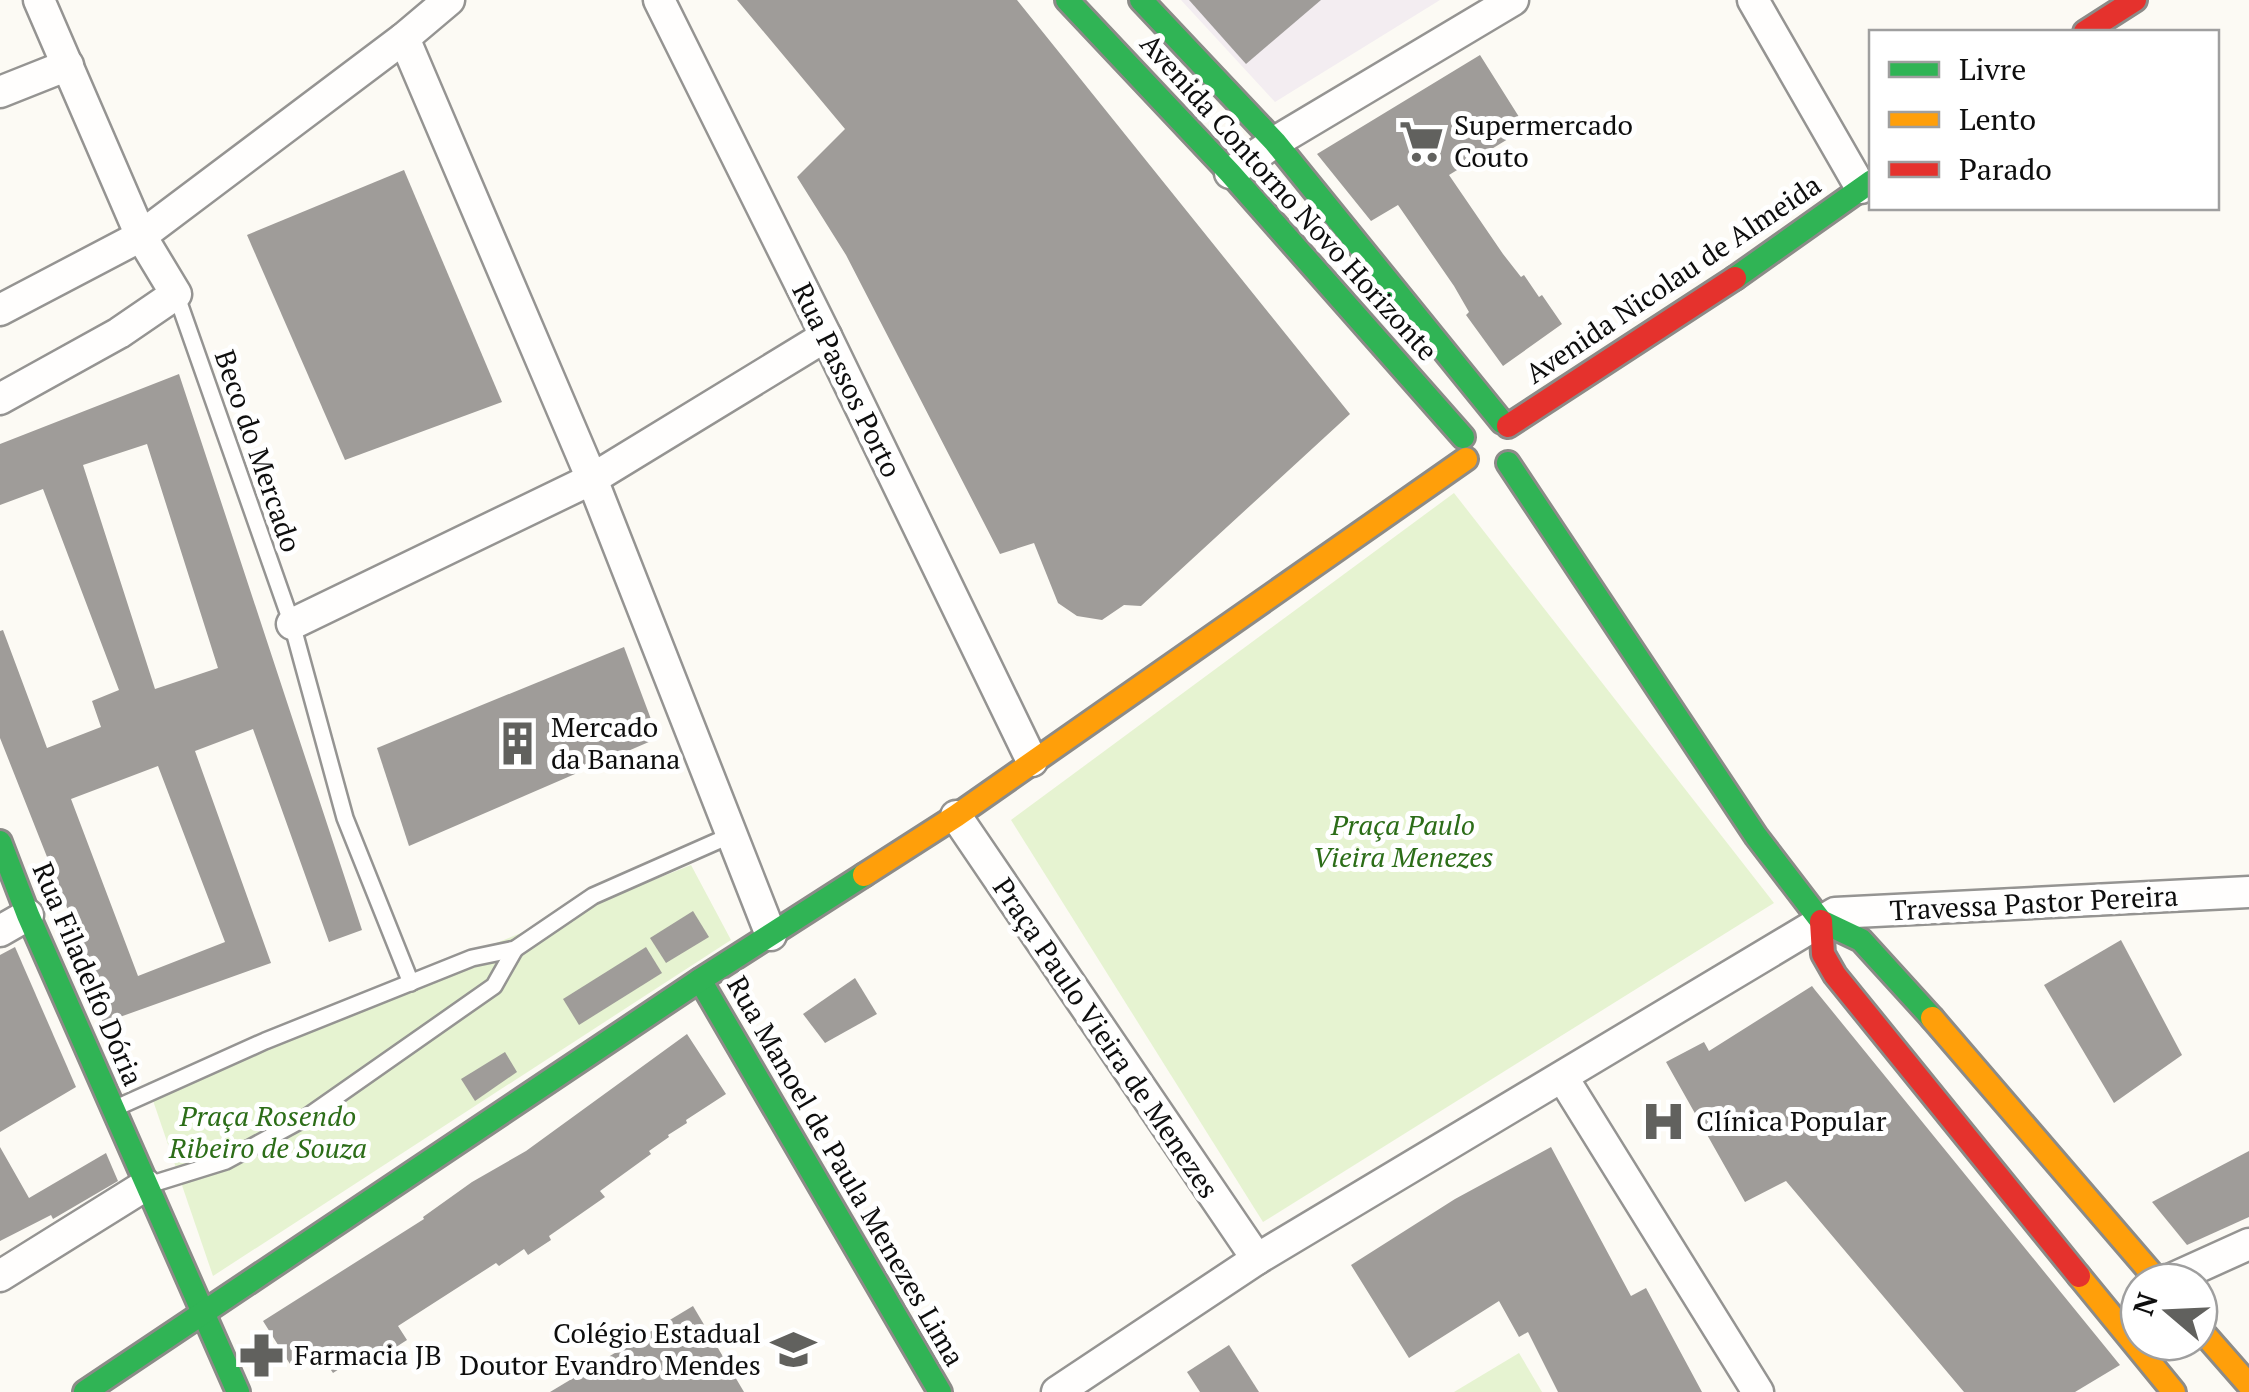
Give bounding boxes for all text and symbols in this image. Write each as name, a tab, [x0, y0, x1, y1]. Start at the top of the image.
street label: Avenida Contorno Novo Horizonte	[1132, 25, 1446, 368]
legend	[1869, 30, 2219, 210]
text: Livre	[1959, 49, 2026, 89]
text: Lento	[1959, 99, 2036, 139]
place label: Supermercado Couto	[1454, 106, 1633, 175]
supermarket icon: Supermercado Couto	[1397, 117, 1445, 165]
text: Parado	[1959, 149, 2052, 189]
street label: Avenida Nicolau de Almeida	[1518, 166, 1828, 391]
street label: Rua Passos Porto	[784, 276, 911, 483]
street label: Beco do Mercado	[207, 345, 310, 557]
place label: Mercado da Banana	[551, 708, 680, 777]
building icon: Mercado da Banana	[494, 719, 542, 767]
park label: Praça Paulo Vieira Menezes	[1312, 806, 1494, 875]
street label: Rua Filadelfo Dória	[25, 857, 152, 1091]
street label: Praça Paulo Vieira de Menezes	[985, 870, 1228, 1205]
street label: Travessa Pastor Pereira	[1889, 876, 2179, 929]
street label: Rua Manoel de Paula Menezes Lima	[719, 969, 974, 1373]
park label: Praça Rosendo Ribeiro de Souza	[168, 1097, 367, 1166]
hospital icon: Clínica Popular	[1639, 1097, 1687, 1145]
place label: Clínica Popular	[1696, 1102, 1887, 1139]
north arrow	[2119, 1262, 2219, 1362]
text: N	[2124, 1288, 2166, 1320]
place label: Colégio Estadual Doutor Evandro Mendes	[460, 1314, 761, 1383]
school or university icon: Colégio Estadual Doutor Evandro Mendes	[770, 1325, 818, 1373]
pharmacy icon: Farmacia JB	[237, 1331, 285, 1379]
place label: Farmacia JB	[294, 1336, 442, 1373]

